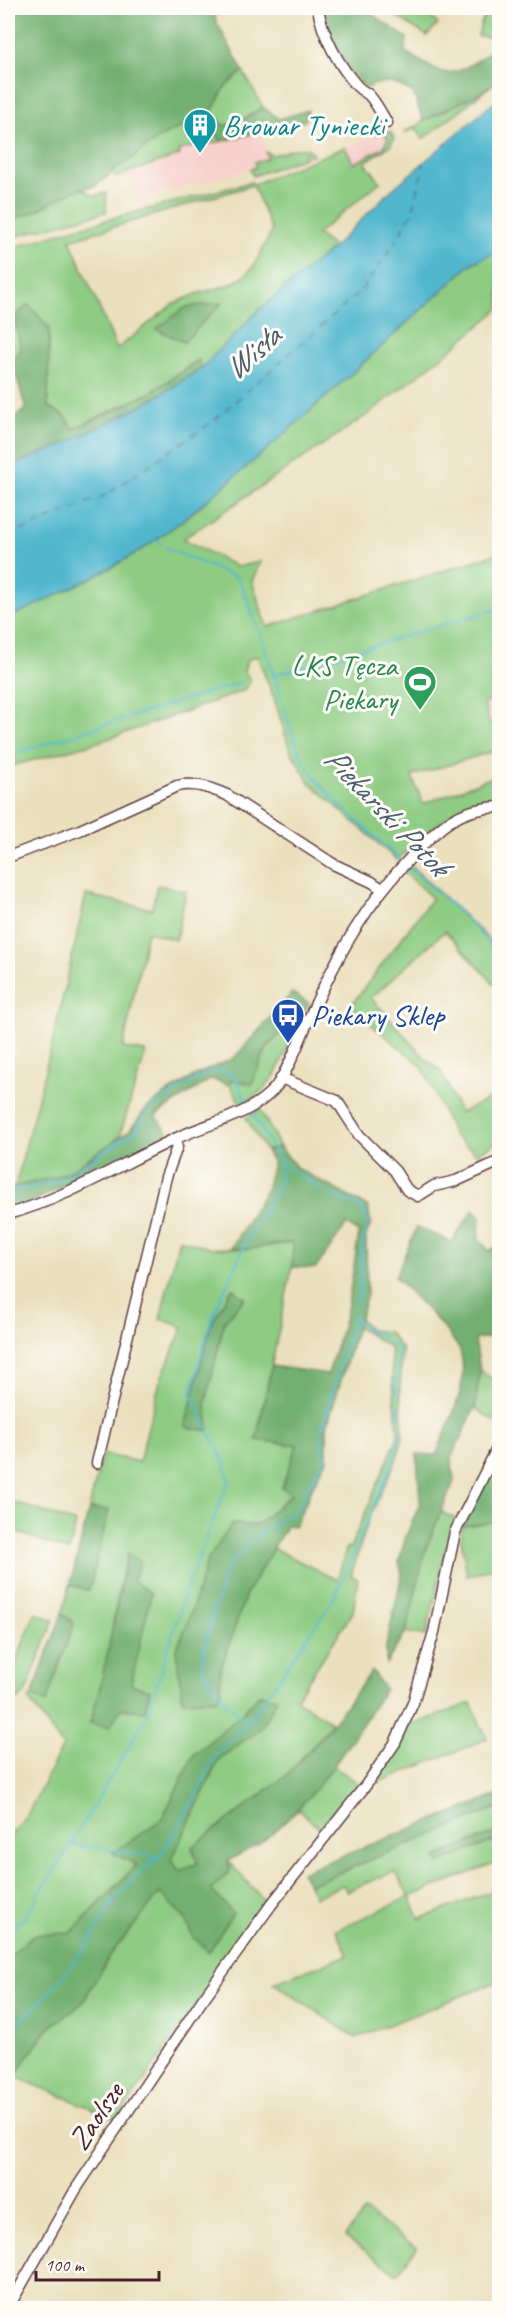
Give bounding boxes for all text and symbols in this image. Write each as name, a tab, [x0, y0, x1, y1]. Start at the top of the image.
place label: Browar Tyniecki	[223, 106, 388, 144]
building icon: Browar Tyniecki	[182, 107, 218, 154]
water label: Wisła	[215, 315, 291, 388]
place label: LKS Tęcza Piekary	[291, 646, 400, 718]
sports icon: LKS Tęcza Piekary	[402, 664, 438, 711]
water label: Piekarski Potok	[315, 738, 462, 889]
place label: Piekary Sklep	[311, 996, 446, 1034]
bus stop icon: Piekary Sklep	[270, 997, 306, 1044]
street label: Zaolsze	[60, 2073, 133, 2157]
scale bar	[36, 2244, 159, 2282]
text: 100 m	[45, 2254, 86, 2276]

